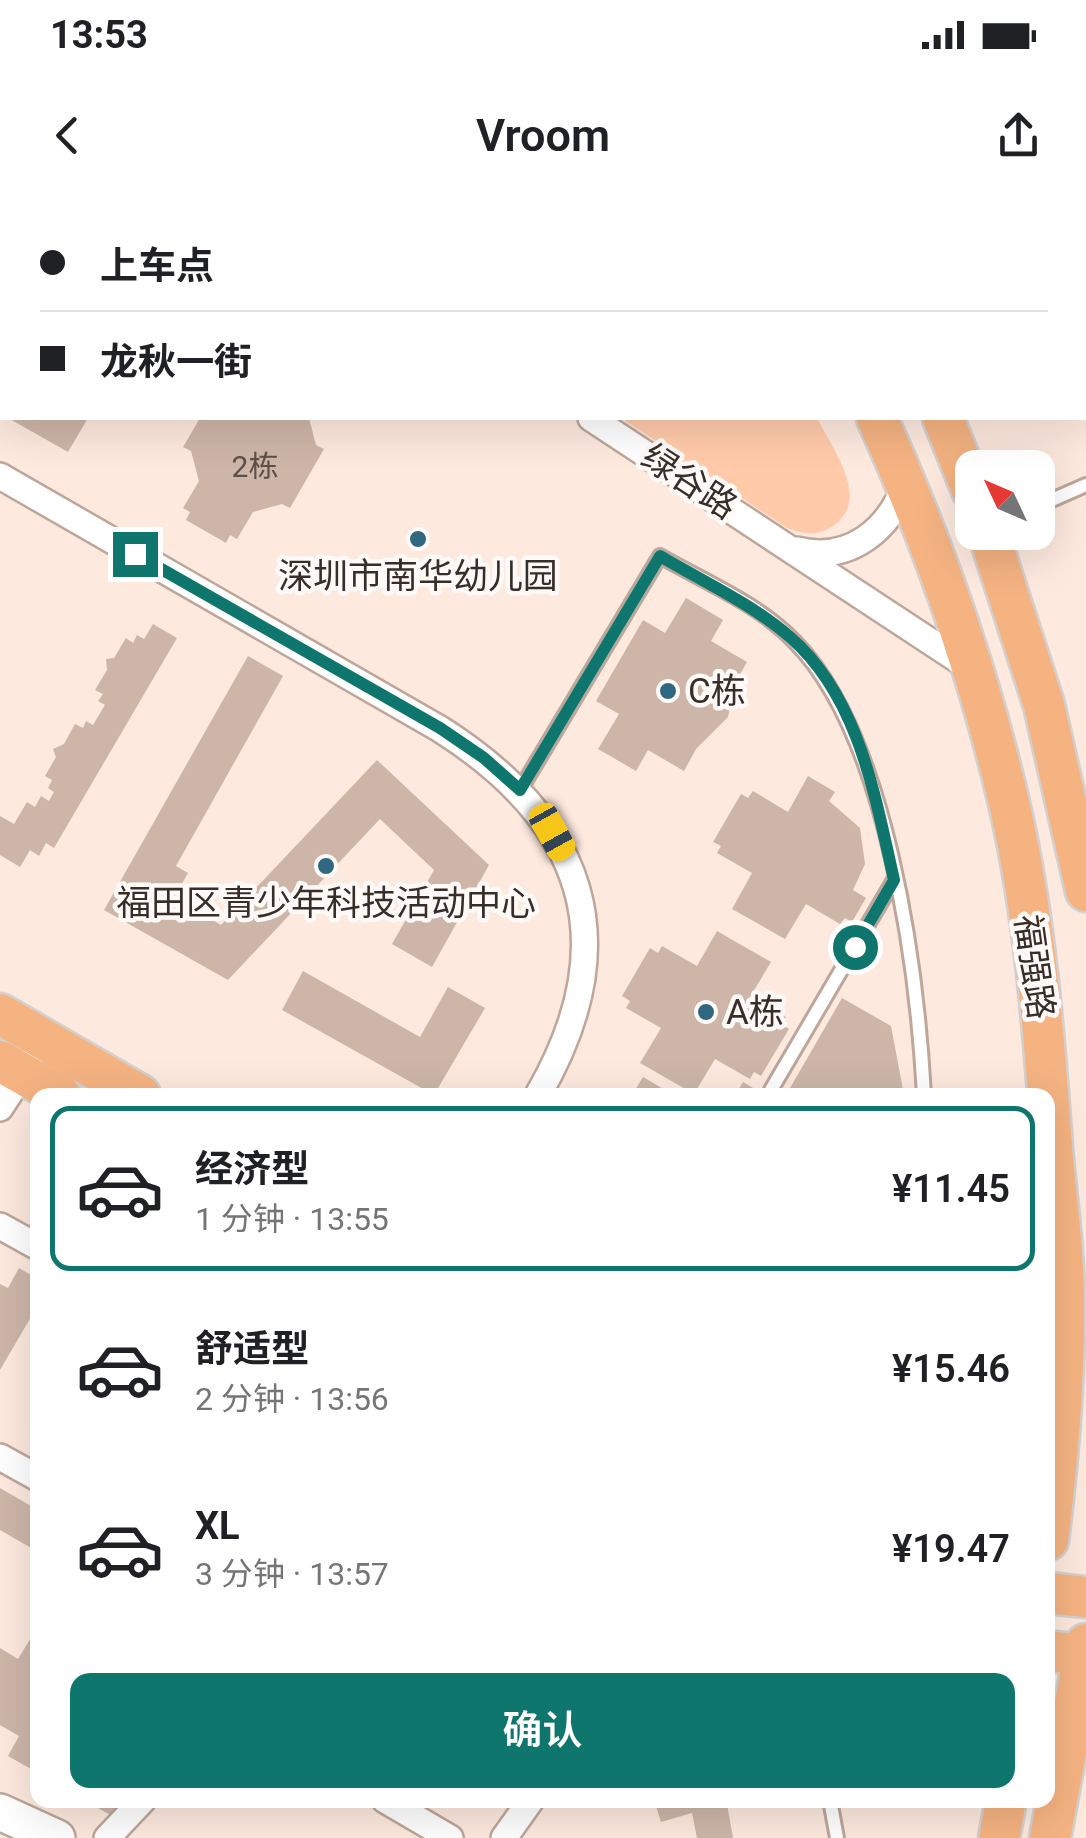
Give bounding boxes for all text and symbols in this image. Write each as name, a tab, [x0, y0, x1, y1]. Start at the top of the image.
text: 13:53	[50, 13, 148, 57]
icon: back	[40, 108, 95, 163]
icon: share	[991, 108, 1046, 163]
text: Vroom	[476, 109, 610, 162]
text: 上车点	[100, 244, 214, 288]
text: 龙秋一街	[100, 340, 252, 384]
street label: 绿谷路	[634, 436, 744, 528]
house number: 2栋	[232, 449, 278, 484]
north arrow	[955, 450, 1055, 550]
map controls	[955, 450, 1055, 550]
marker: 深圳市南华幼儿园	[407, 528, 429, 550]
route end	[113, 532, 158, 577]
place label: 深圳市南华幼儿园	[278, 556, 558, 597]
place label: C栋	[688, 671, 746, 712]
marker: C栋	[657, 680, 679, 702]
car	[524, 798, 580, 866]
marker: 福田区青少年科技活动中心	[315, 855, 337, 877]
place label: 福田区青少年科技活动中心	[116, 883, 536, 924]
street label: 福强路	[1006, 912, 1062, 1022]
route start	[833, 925, 878, 970]
place label: A栋	[726, 992, 784, 1033]
marker: A栋	[695, 1001, 717, 1023]
icon: car	[75, 1144, 165, 1234]
text: 经济型	[195, 1147, 309, 1191]
text: ¥11.45	[892, 1167, 1010, 1211]
text: 1 分钟 · 13:55	[195, 1200, 389, 1238]
icon: car	[75, 1324, 165, 1414]
text: 舒适型	[195, 1327, 309, 1371]
text: ¥15.46	[892, 1347, 1010, 1391]
text: 2 分钟 · 13:56	[195, 1380, 389, 1418]
icon: car	[75, 1504, 165, 1594]
text: XL	[195, 1504, 240, 1548]
text: ¥19.47	[892, 1527, 1010, 1571]
text: 3 分钟 · 13:57	[195, 1555, 389, 1593]
button: 确认	[70, 1673, 1015, 1788]

